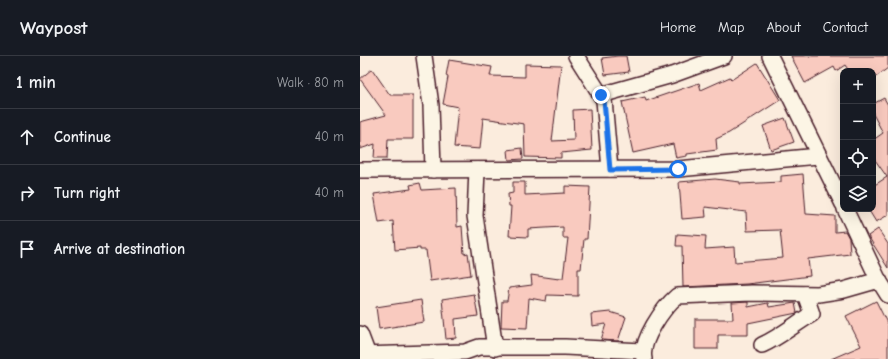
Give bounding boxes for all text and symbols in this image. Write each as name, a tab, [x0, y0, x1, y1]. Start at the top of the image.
text: Waypost	[20, 17, 88, 39]
text: Home	[660, 19, 696, 36]
text: Map	[718, 19, 744, 36]
text: About	[766, 19, 801, 36]
text: Contact	[823, 19, 868, 36]
map controls	[840, 68, 876, 212]
button: +	[840, 68, 876, 104]
text: 1 min	[16, 73, 56, 92]
text: Walk · 80 m	[277, 75, 344, 90]
route end	[592, 86, 610, 104]
button: −	[840, 104, 876, 140]
icon: ahead	[16, 126, 38, 148]
text: Continue	[54, 128, 111, 146]
text: 40 m	[315, 129, 344, 144]
button: locate	[840, 140, 876, 176]
route start	[669, 160, 687, 178]
button: layers	[840, 176, 876, 212]
icon: right	[16, 182, 38, 204]
text: Turn right	[54, 184, 120, 202]
text: 40 m	[315, 185, 344, 200]
icon: arrive	[16, 238, 38, 260]
text: Arrive at destination	[54, 240, 185, 258]

